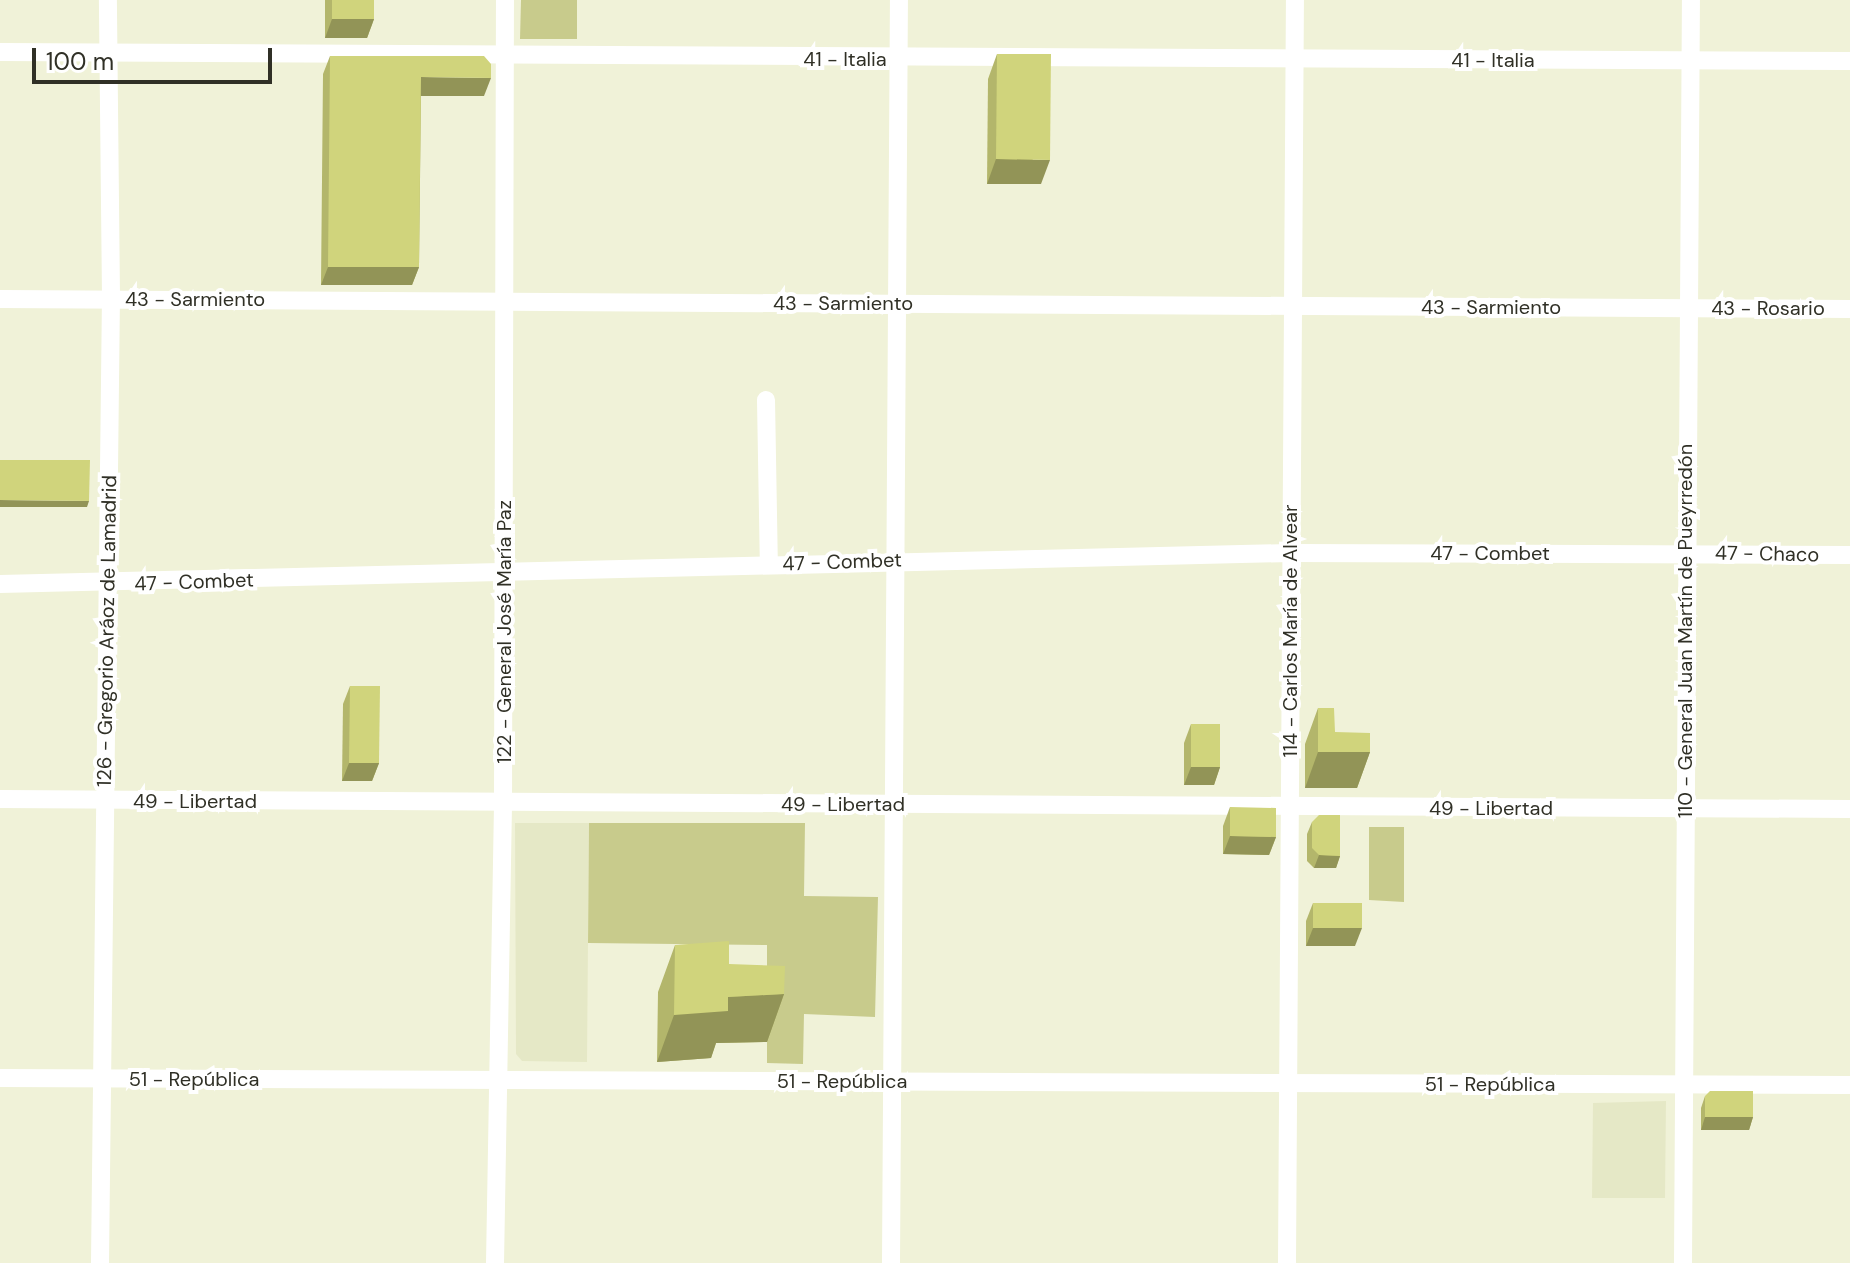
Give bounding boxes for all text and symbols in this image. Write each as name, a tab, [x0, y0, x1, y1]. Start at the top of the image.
scale bar	[36, 32, 276, 82]
text: 100 m	[46, 46, 114, 77]
street label: 41 - Italia	[803, 47, 887, 71]
street label: 41 - Italia	[1451, 48, 1535, 72]
street label: 43 - Sarmiento	[125, 287, 265, 311]
street label: 43 - Sarmiento	[773, 291, 913, 315]
street label: 43 - Sarmiento	[1421, 295, 1561, 319]
street label: 43 - Rosario	[1711, 296, 1825, 320]
street label: 110 - General Juan Martín de Pueyrredón	[1673, 444, 1697, 818]
street label: 126 - Gregorio Aráoz de Lamadrid	[92, 475, 122, 787]
street label: 122 - General José María Paz	[492, 500, 516, 764]
street label: 114 - Carlos María de Alvear	[1278, 505, 1302, 757]
street label: 47 - Combet	[1430, 541, 1550, 565]
street label: 47 - Chaco	[1715, 541, 1819, 567]
street label: 47 - Combet	[782, 548, 902, 576]
street label: 47 - Combet	[134, 568, 254, 596]
street label: 49 - Libertad	[133, 789, 257, 813]
street label: 49 - Libertad	[781, 792, 905, 816]
street label: 49 - Libertad	[1429, 796, 1553, 820]
street label: 51 - República	[129, 1067, 259, 1091]
street label: 51 - República	[777, 1069, 907, 1093]
street label: 51 - República	[1425, 1072, 1555, 1096]

